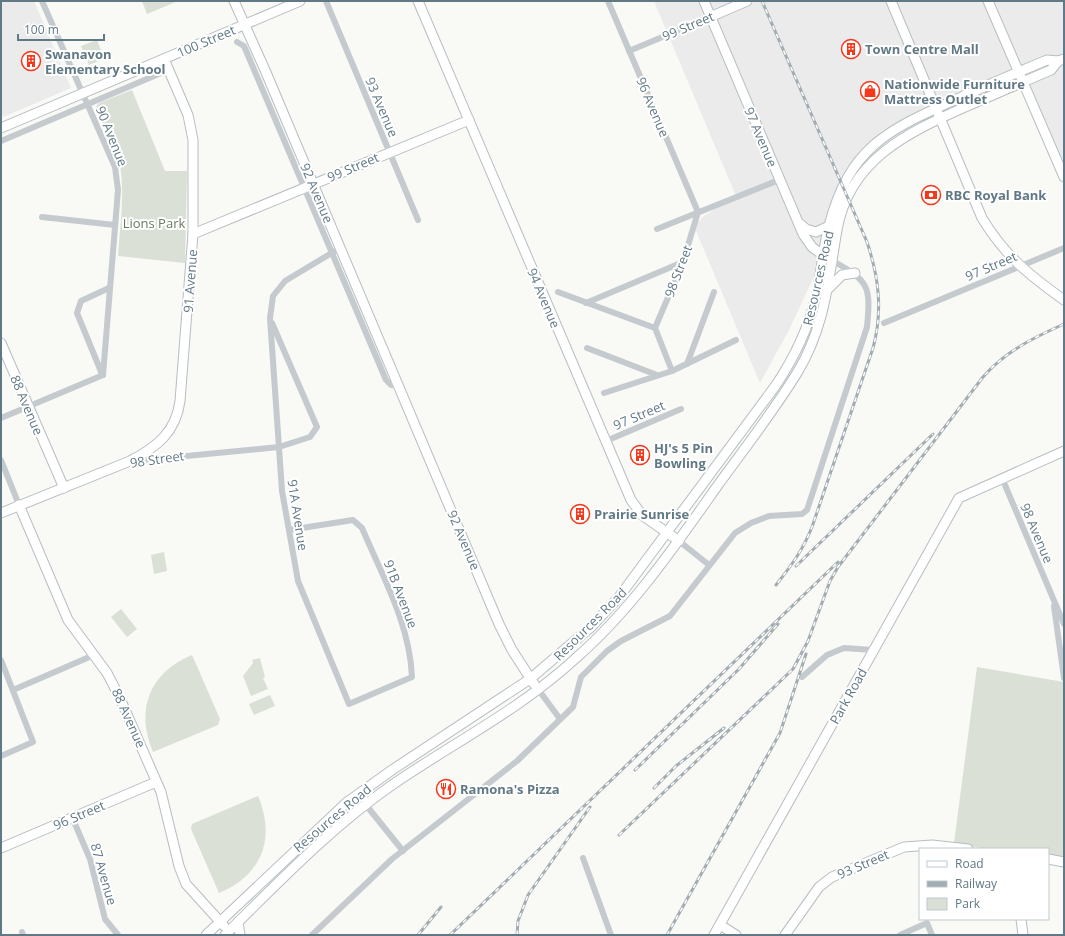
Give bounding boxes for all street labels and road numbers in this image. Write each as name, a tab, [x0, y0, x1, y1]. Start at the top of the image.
street label: 99 Street	[659, 7, 717, 45]
street label: 100 Street	[174, 20, 238, 61]
street label: 93 Avenue	[361, 74, 403, 140]
street label: 96 Avenue	[632, 74, 674, 140]
street label: 90 Avenue	[92, 103, 132, 169]
street label: 97 Avenue	[740, 104, 782, 170]
street label: 99 Street	[324, 148, 382, 186]
street label: 92 Avenue	[296, 160, 338, 226]
street label: Resources Road	[798, 229, 838, 327]
street label: 98 Street	[660, 242, 696, 300]
street label: 97 Street	[962, 247, 1020, 285]
street label: 91 Avenue	[179, 249, 201, 313]
street label: 94 Avenue	[523, 265, 565, 331]
street label: 88 Avenue	[6, 372, 48, 438]
street label: 97 Street	[610, 396, 668, 434]
street label: 98 Street	[129, 446, 186, 472]
street label: 91A Avenue	[283, 478, 313, 552]
street label: 98 Avenue	[1016, 500, 1058, 566]
street label: 92 Avenue	[443, 507, 485, 573]
street label: 91B Avenue	[380, 557, 422, 631]
street label: Resources Road	[549, 583, 631, 665]
street label: Park Road	[825, 665, 871, 727]
street label: 88 Avenue	[108, 685, 150, 751]
street label: Resources Road	[289, 780, 375, 856]
street label: 96 Street	[50, 796, 108, 834]
street label: 87 Avenue	[87, 841, 121, 907]
street label: 93 Street	[834, 845, 892, 883]

